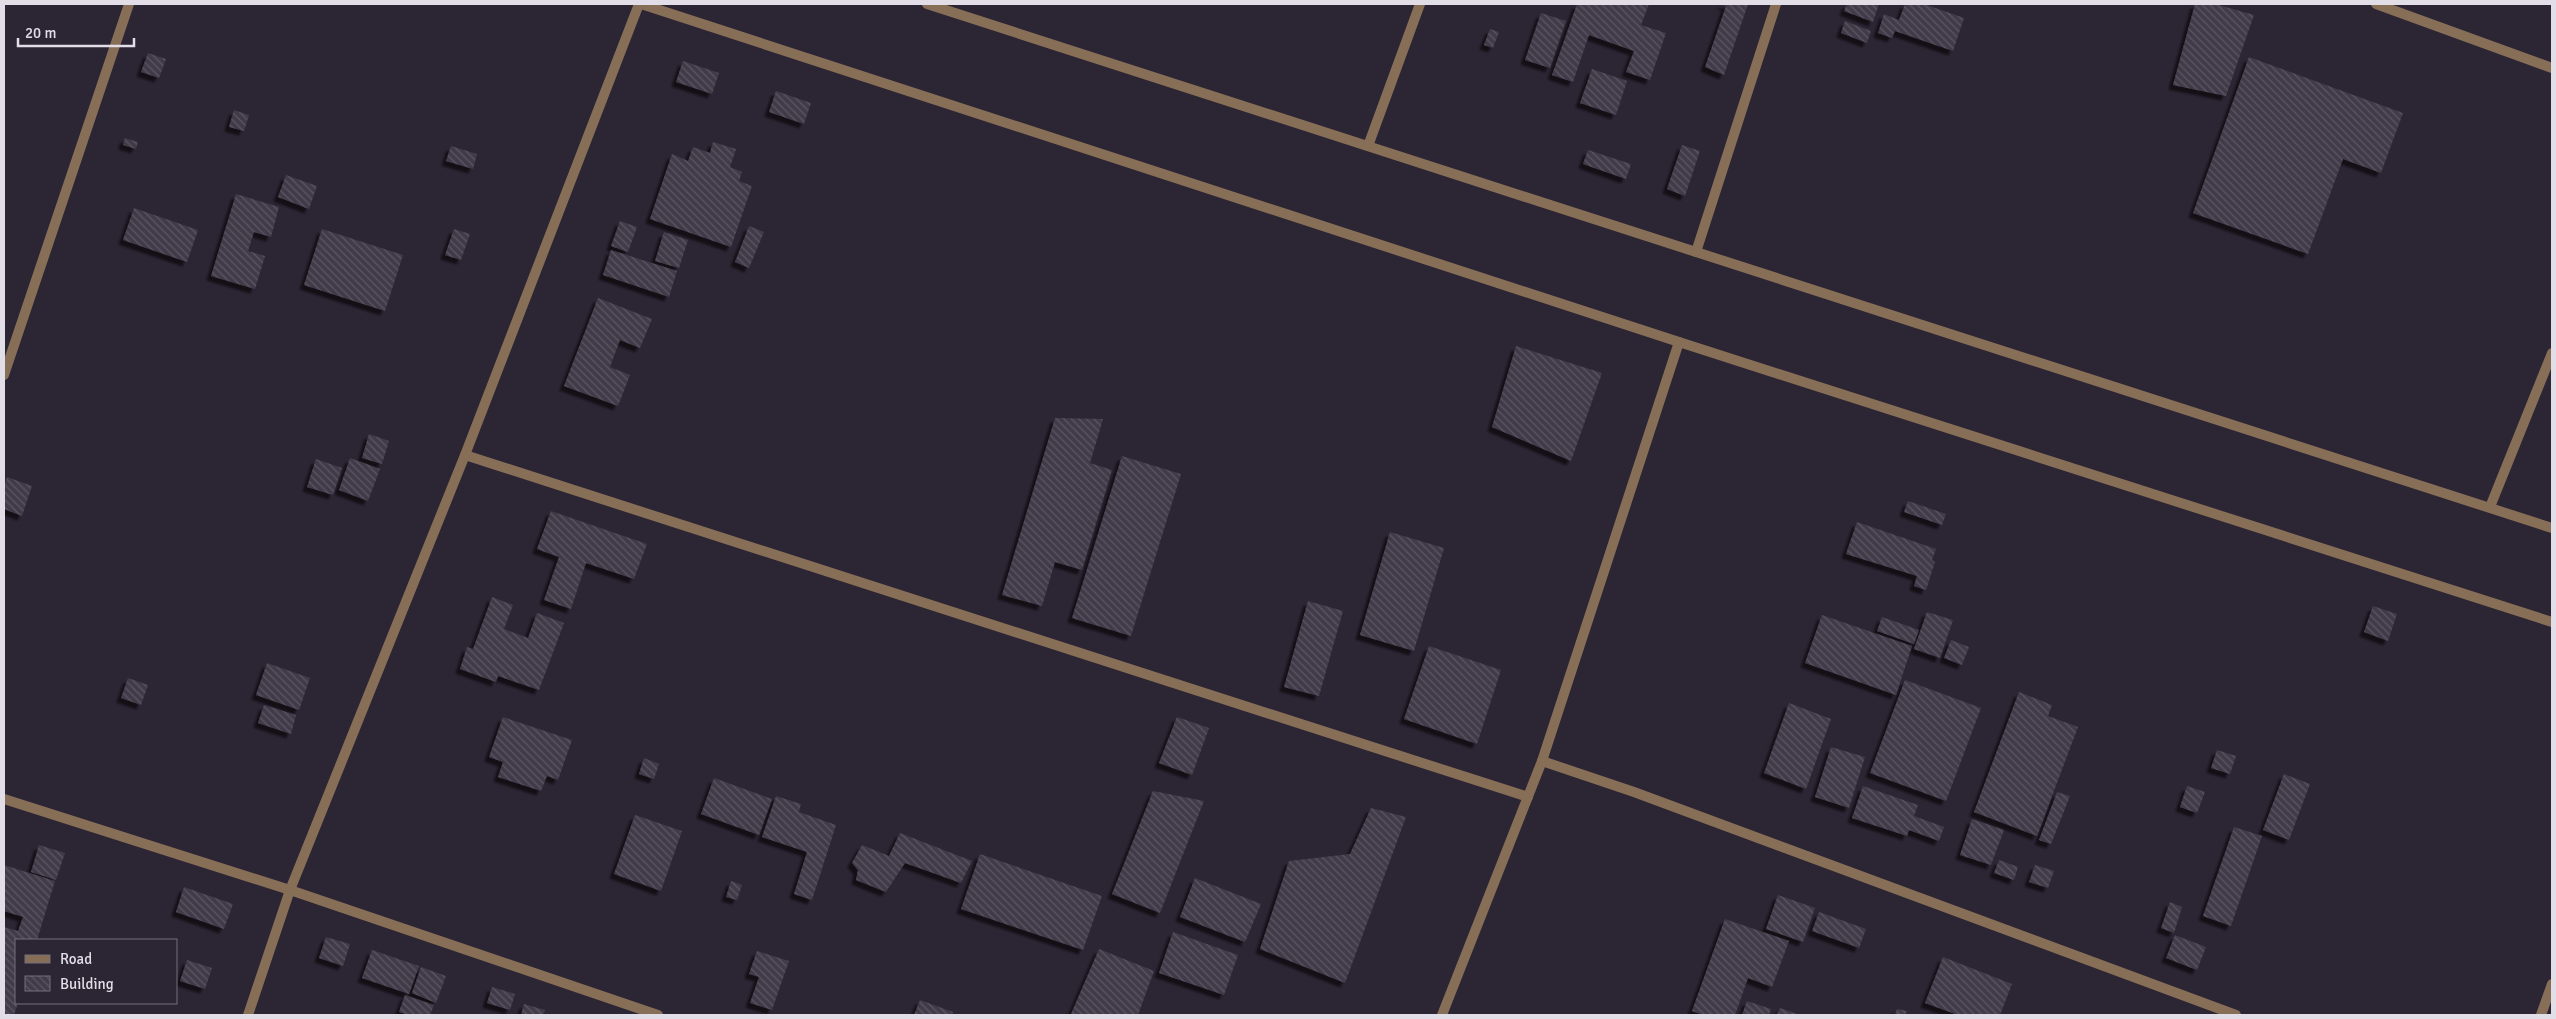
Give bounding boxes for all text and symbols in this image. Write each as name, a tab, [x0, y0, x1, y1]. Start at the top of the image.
scale bar	[18, 15, 134, 47]
text: 20 m	[25, 24, 56, 42]
legend	[15, 939, 178, 1004]
text: Road	[60, 950, 92, 968]
text: Building	[60, 975, 114, 993]

